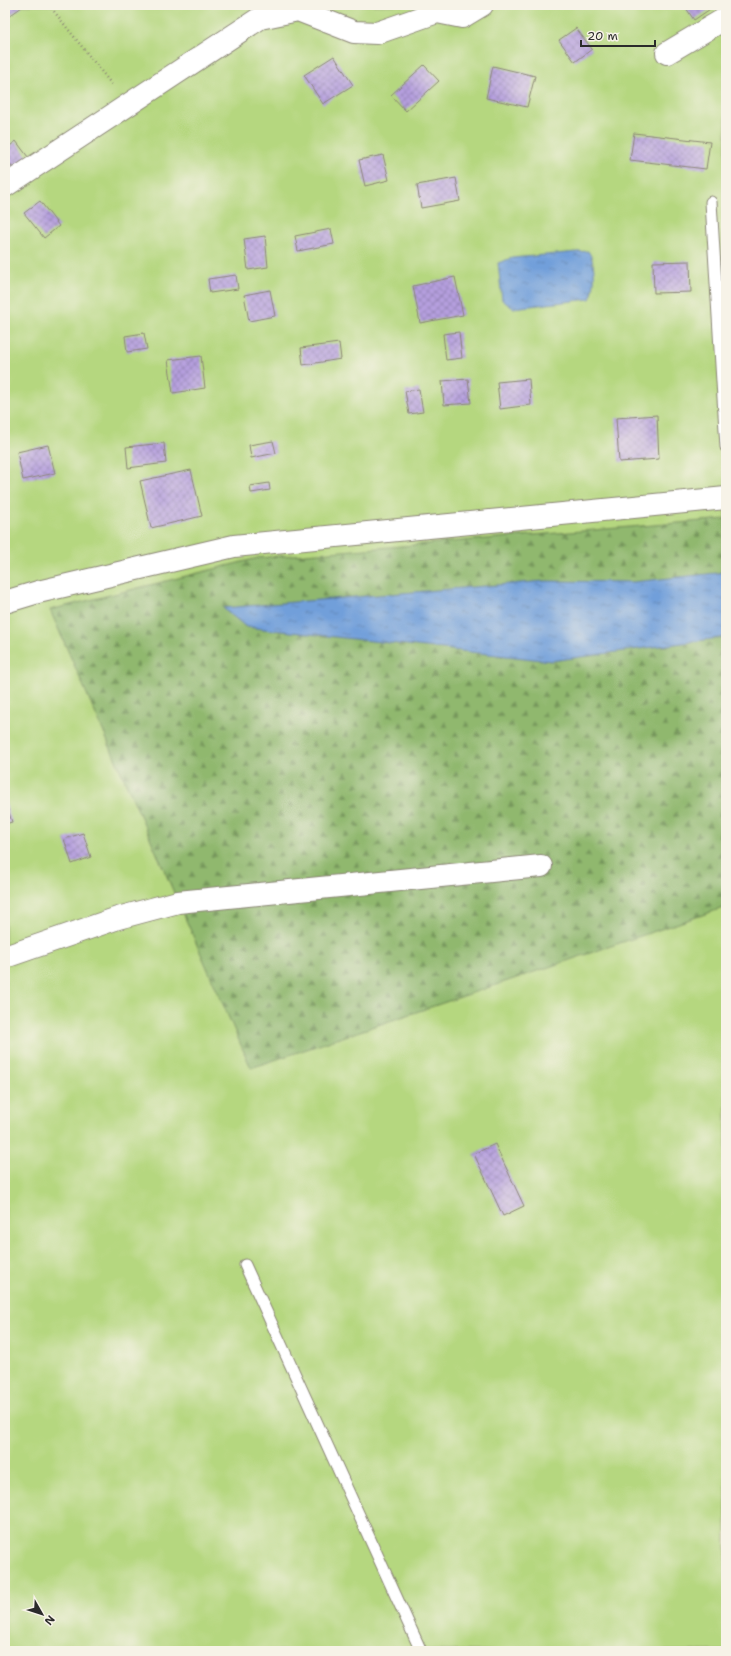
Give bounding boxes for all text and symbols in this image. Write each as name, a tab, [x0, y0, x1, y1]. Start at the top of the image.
scale bar	[581, 22, 655, 48]
text: 20 m	[587, 28, 618, 44]
north arrow	[22, 1594, 62, 1634]
text: N	[41, 1612, 58, 1628]

